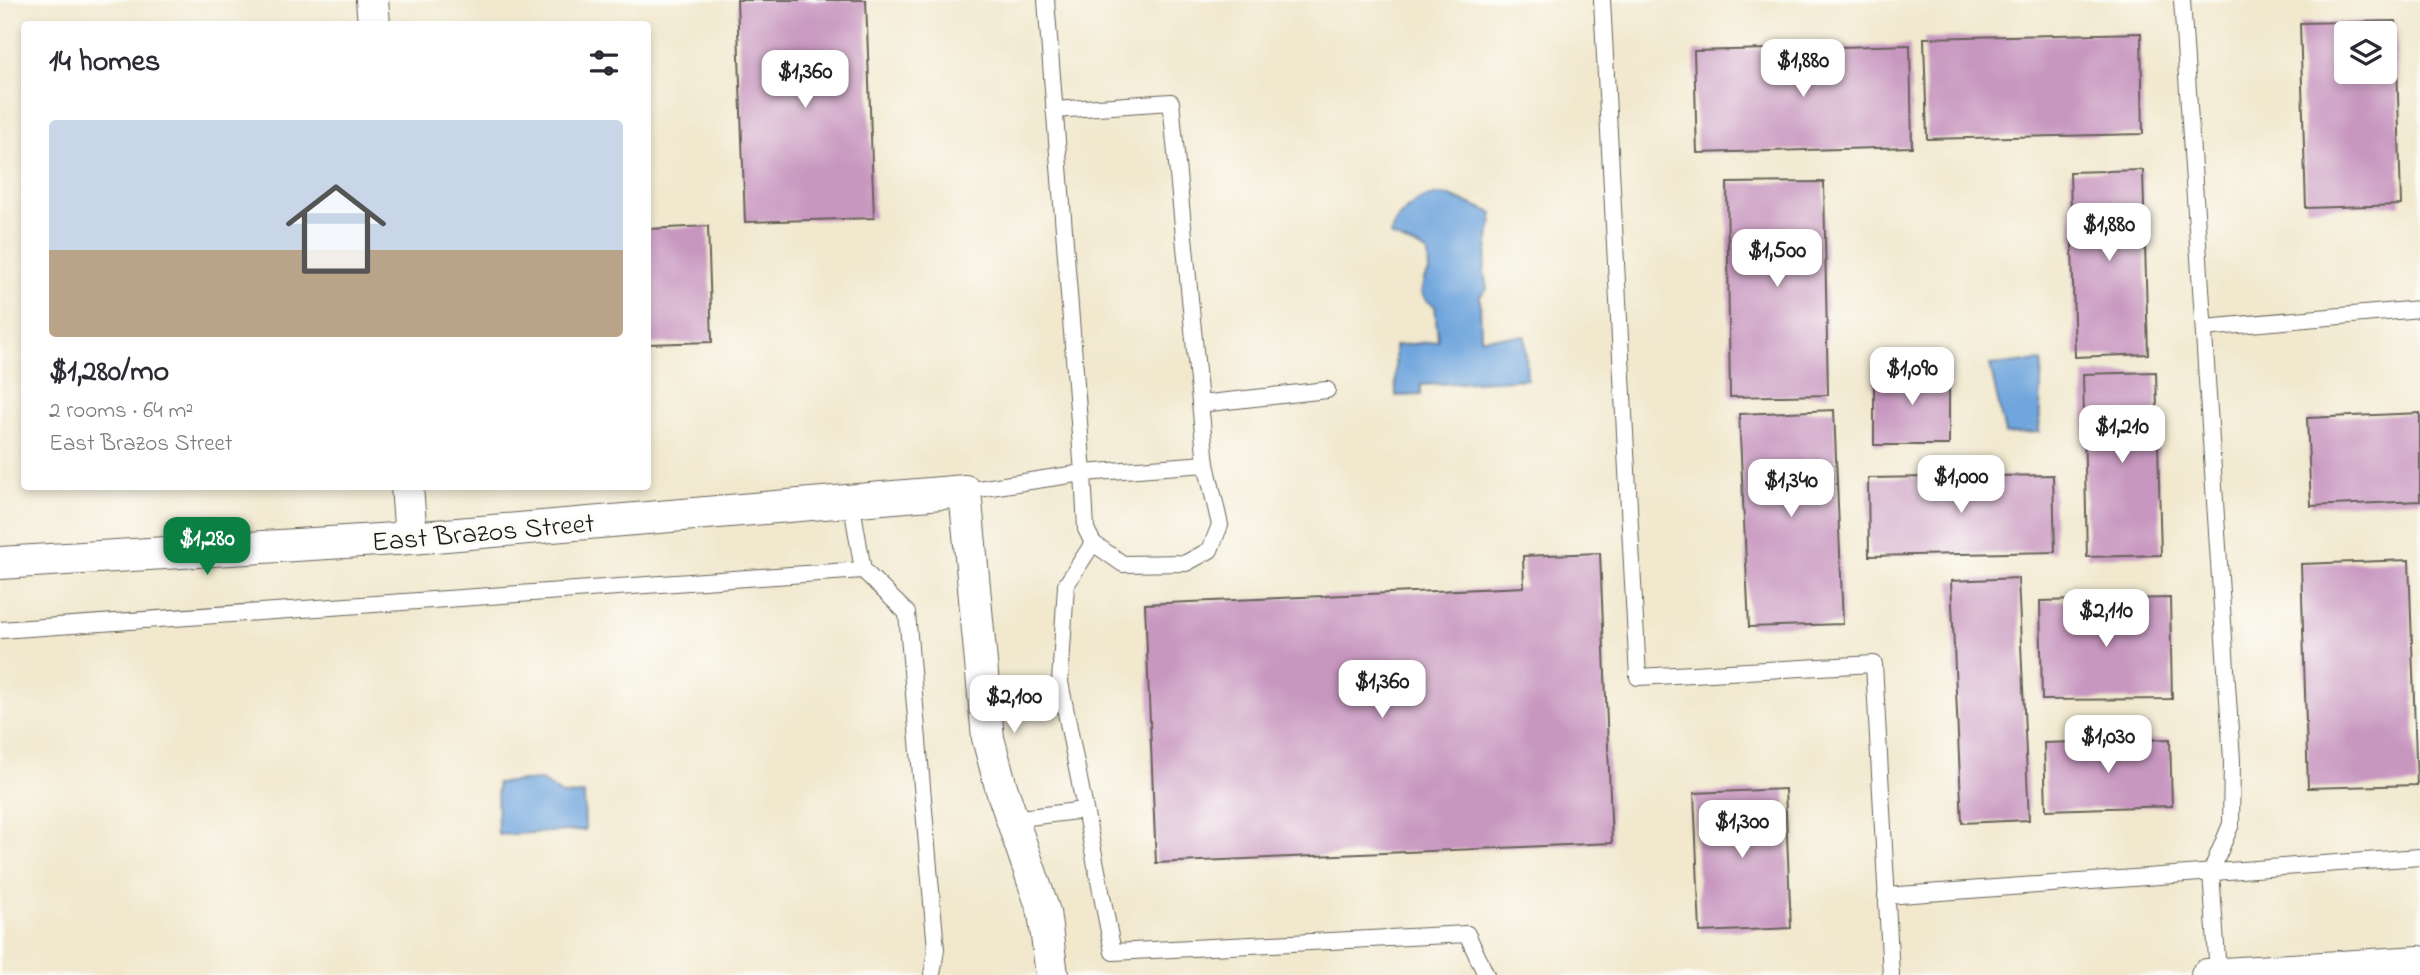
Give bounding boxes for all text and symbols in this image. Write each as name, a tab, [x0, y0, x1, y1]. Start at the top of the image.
map controls	[2334, 21, 2397, 84]
button: layers	[2334, 21, 2397, 84]
pin: $1,880	[1746, 40, 1860, 99]
text: 14 homes	[49, 41, 160, 85]
icon: filters	[585, 44, 623, 82]
text: $1,880	[1777, 45, 1829, 78]
pin: $1,360	[748, 50, 862, 110]
text: $1,360	[778, 56, 832, 89]
icon: home	[273, 166, 399, 292]
pin: $1,880	[2052, 204, 2166, 263]
text: $1,880	[2083, 209, 2135, 242]
pin: $1,500	[1720, 230, 1834, 289]
text: $1,500	[1748, 235, 1806, 268]
pin: $1,090	[1855, 348, 1969, 407]
text: $1,280/mo	[49, 351, 169, 395]
text: $1,090	[1886, 353, 1938, 386]
text: 2 rooms · 64 m²	[49, 395, 193, 428]
pin: $1,210	[2065, 406, 2179, 465]
text: $1,210	[2095, 411, 2149, 444]
text: East Brazos Street	[49, 428, 233, 461]
pin: $1,000	[1904, 456, 2018, 515]
pin: $1,340	[1734, 460, 1848, 519]
text: $1,000	[1934, 461, 1989, 494]
text: $1,340	[1764, 465, 1818, 498]
street label: East Brazos Street	[370, 504, 596, 565]
pin: $1,280	[150, 518, 264, 577]
text: $1,280	[179, 523, 235, 556]
pin: $2,110	[2049, 590, 2163, 649]
text: $2,110	[2079, 595, 2133, 628]
pin: $1,360	[1325, 660, 1439, 720]
text: $1,360	[1355, 666, 1409, 699]
pin: $2,100	[957, 676, 1071, 735]
text: $2,100	[986, 681, 1042, 714]
pin: $1,030	[2051, 716, 2165, 775]
text: $1,030	[2081, 721, 2135, 754]
pin: $1,300	[1685, 800, 1799, 860]
text: $1,300	[1715, 806, 1769, 839]

